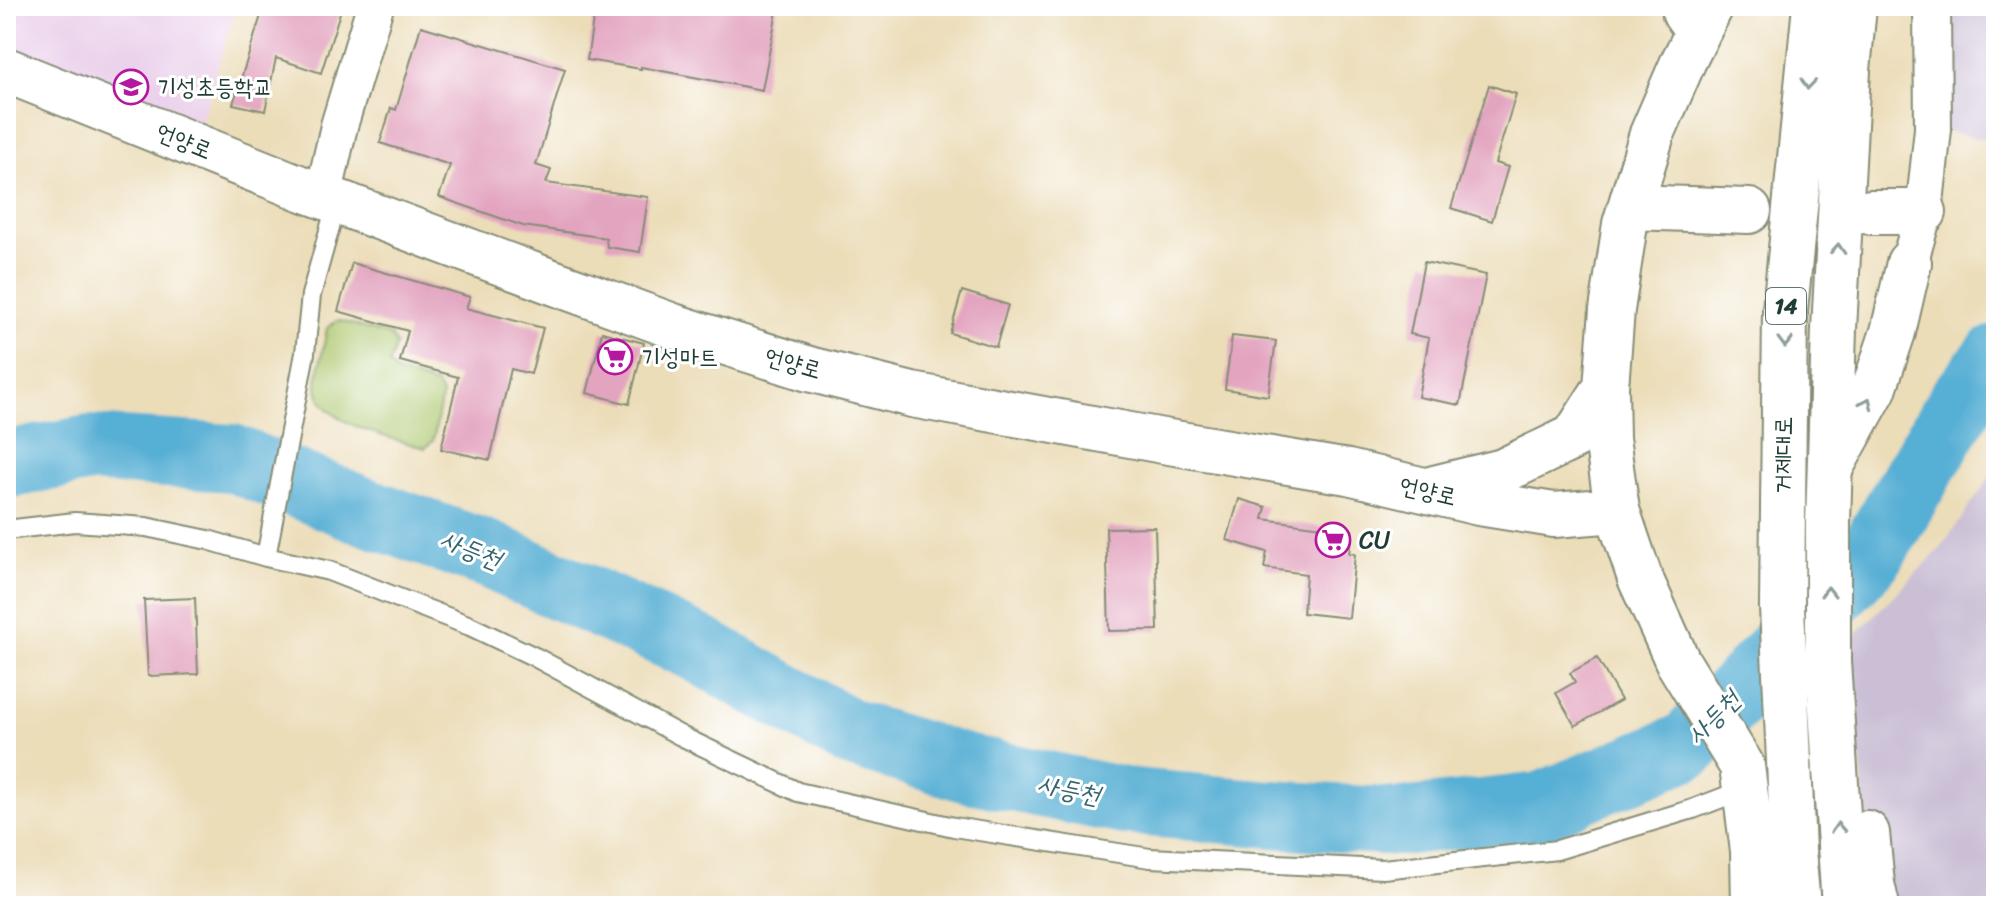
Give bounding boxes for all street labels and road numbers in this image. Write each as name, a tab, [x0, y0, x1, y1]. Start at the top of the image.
street label: 언양로	[149, 111, 219, 171]
road number: 14	[1766, 288, 1806, 324]
street label: 언양로	[759, 335, 827, 391]
street label: 거제대로	[1761, 416, 1805, 494]
street label: 언양로	[1395, 464, 1461, 518]

